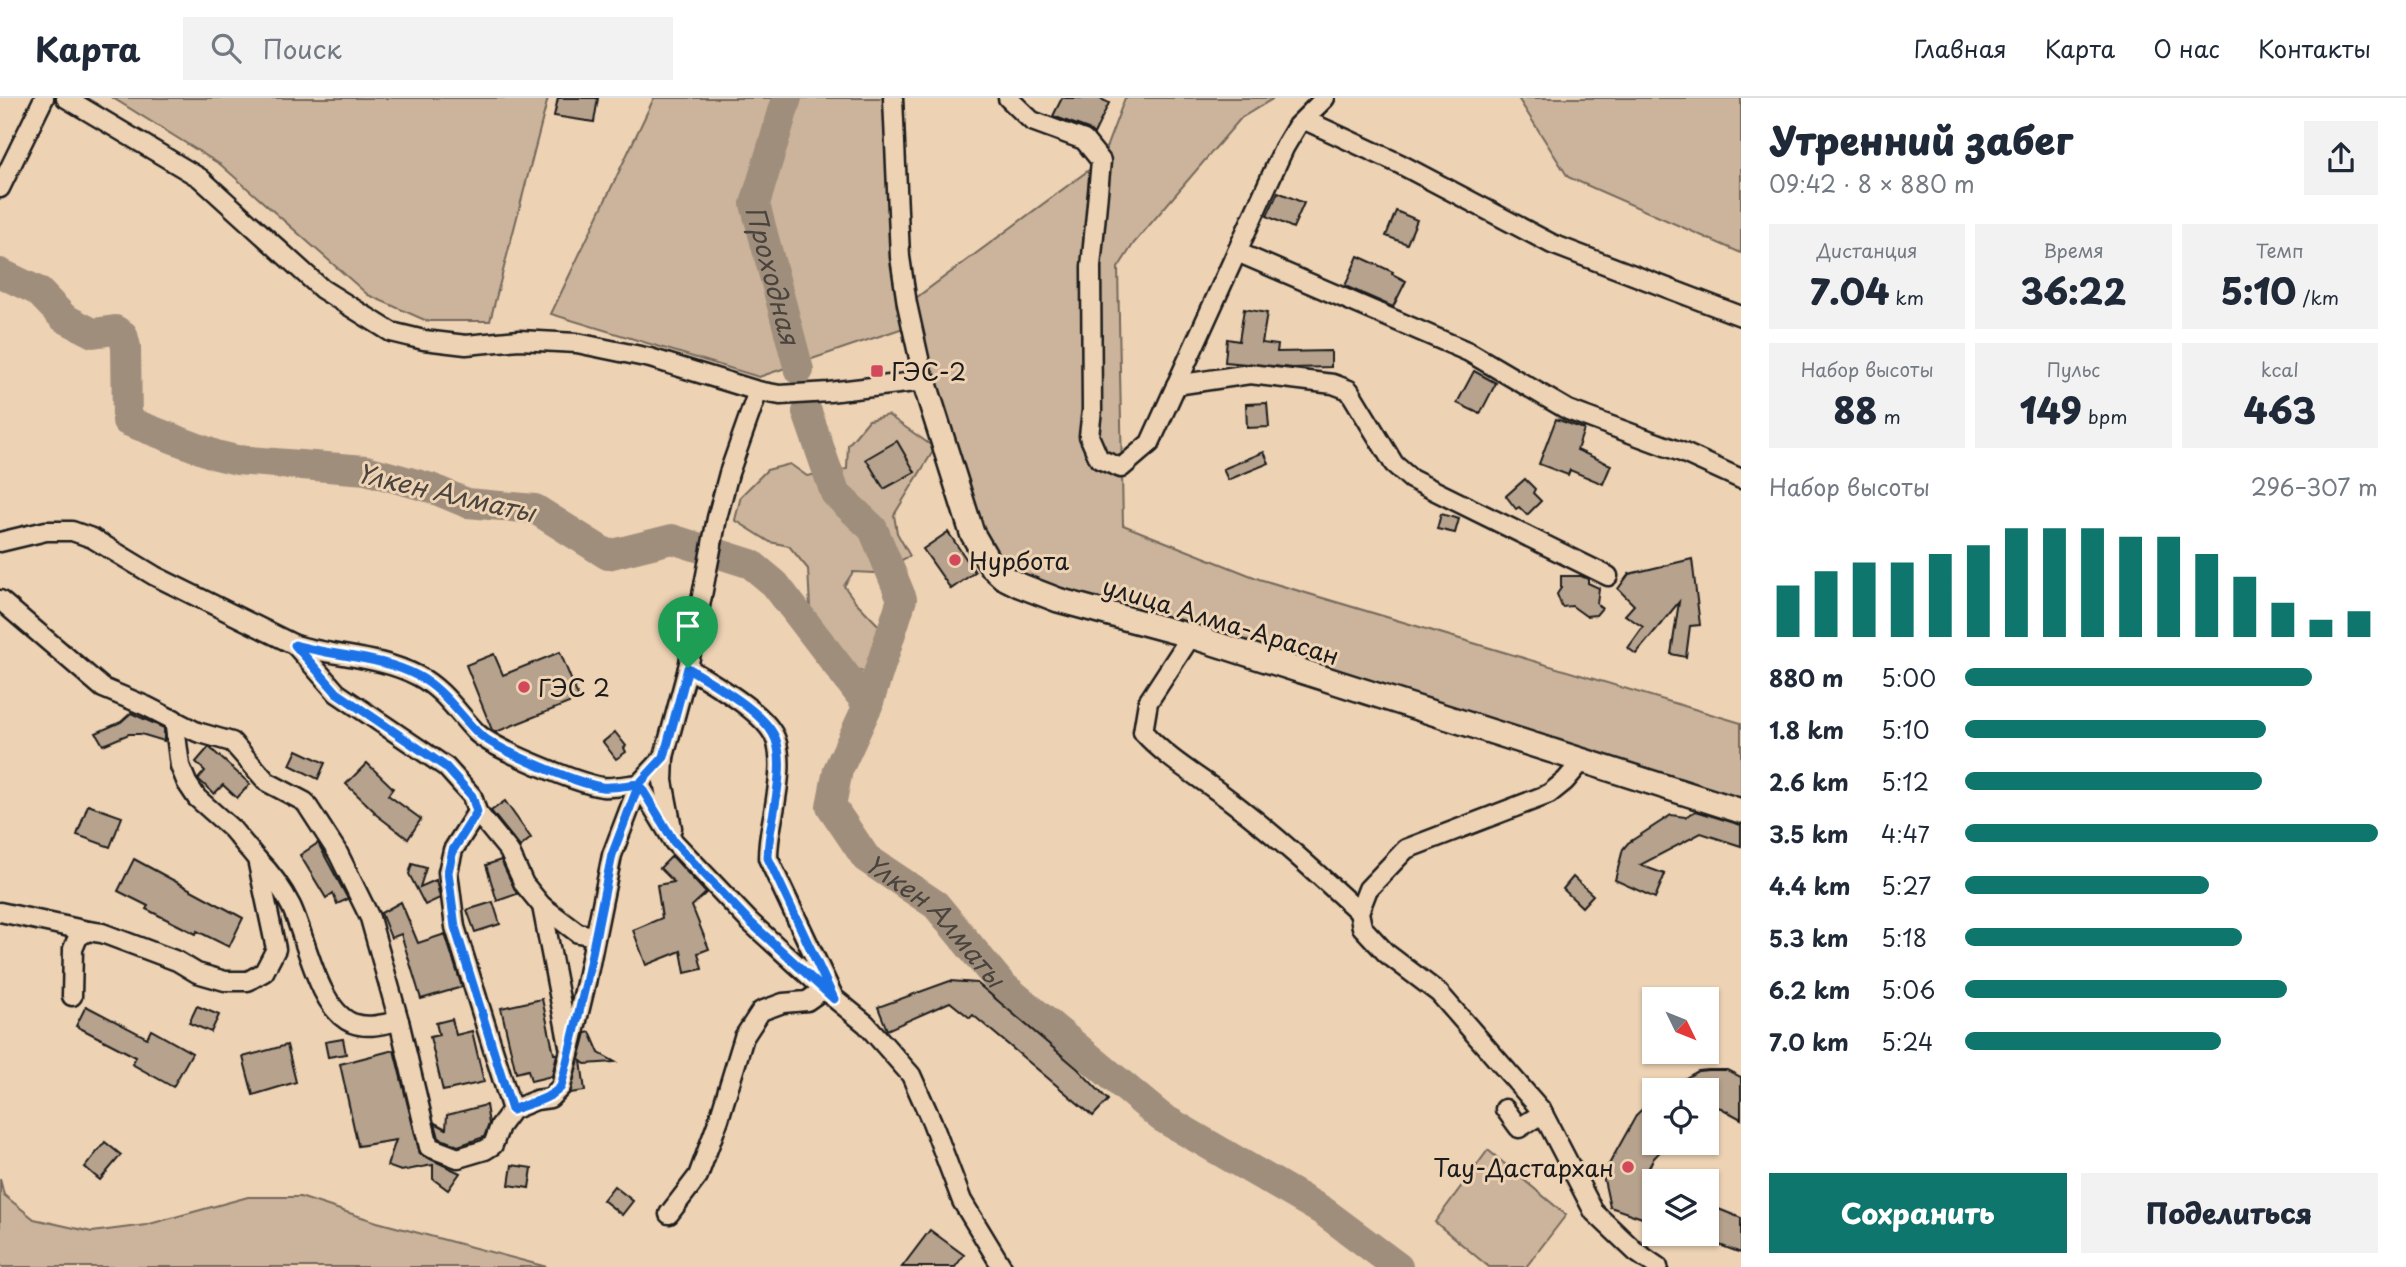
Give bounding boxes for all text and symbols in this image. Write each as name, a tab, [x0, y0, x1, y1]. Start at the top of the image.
search box	[183, 17, 673, 80]
text: Карта	[35, 23, 141, 73]
icon: search	[207, 29, 245, 67]
text: Поиск	[263, 29, 342, 68]
text: Главная	[1914, 30, 2007, 66]
text: Карта	[2045, 30, 2115, 66]
text: О нас	[2153, 30, 2220, 66]
text: Контакты	[2258, 30, 2371, 66]
text: Утренний забег	[1769, 111, 2073, 168]
button: share	[2304, 121, 2378, 195]
text: 09:42 · 8 × 880 m	[1769, 166, 1975, 201]
water label: Проходная	[737, 201, 811, 350]
text: Дистанция	[1817, 236, 1918, 264]
text: Время	[2043, 236, 2104, 264]
text: Темп	[2256, 236, 2304, 264]
text: 7.04	[1810, 264, 1889, 317]
text: 36:22	[2021, 264, 2126, 317]
text: 5:10	[2221, 264, 2296, 317]
text: km	[1889, 283, 1924, 311]
text: /km	[2296, 283, 2339, 311]
place label: ГЭС-2	[891, 353, 966, 389]
text: Набор высоты	[1801, 355, 1934, 383]
text: Пульс	[2047, 355, 2100, 383]
text: kcal	[2261, 355, 2299, 383]
marker: ГЭС-2	[869, 363, 885, 379]
text: 88	[1833, 383, 1877, 436]
text: 149	[2020, 383, 2082, 436]
text: 463	[2244, 383, 2316, 436]
text: m	[1877, 402, 1901, 430]
text: bpm	[2082, 402, 2127, 430]
water label: Үлкен Алматы	[353, 453, 541, 532]
text: Набор высоты	[1769, 469, 1930, 504]
text: 296–307 m	[2251, 469, 2378, 504]
place label: Нурбота	[969, 542, 1070, 578]
marker: Нурбота	[947, 552, 963, 568]
street label: улица Алма-Арасан	[1098, 567, 1344, 673]
pin	[658, 596, 718, 668]
icon: arrive	[669, 607, 707, 645]
text: 880 m	[1769, 660, 1844, 695]
text: 5:00	[1881, 660, 1936, 695]
place label: ГЭС 2	[538, 669, 610, 705]
marker: ГЭС 2	[516, 679, 532, 695]
text: 1.8 km	[1769, 712, 1844, 747]
text: 5:10	[1881, 712, 1929, 747]
text: 2.6 km	[1769, 764, 1849, 799]
text: 5:12	[1881, 764, 1929, 799]
text: 3.5 km	[1769, 816, 1849, 851]
text: 4:47	[1881, 816, 1930, 851]
water label: Үлкен Алматы	[858, 843, 1016, 996]
text: 4.4 km	[1769, 868, 1850, 903]
text: 5:27	[1881, 868, 1931, 903]
text: 5.3 km	[1769, 920, 1849, 955]
text: 5:18	[1881, 920, 1927, 955]
text: 6.2 km	[1769, 972, 1850, 1007]
text: 5:06	[1881, 972, 1935, 1007]
north arrow	[1642, 987, 1718, 1064]
map controls	[1642, 987, 1719, 1246]
text: 7.0 km	[1769, 1024, 1849, 1059]
text: 5:24	[1881, 1024, 1933, 1059]
button: locate	[1642, 1078, 1719, 1155]
place label: Тау-Дастархан	[1433, 1149, 1614, 1185]
marker: Тау-Дастархан	[1620, 1159, 1636, 1175]
button: layers	[1642, 1169, 1719, 1246]
button: Сохранить	[1769, 1173, 2067, 1253]
button: Поделиться	[2081, 1173, 2378, 1253]

